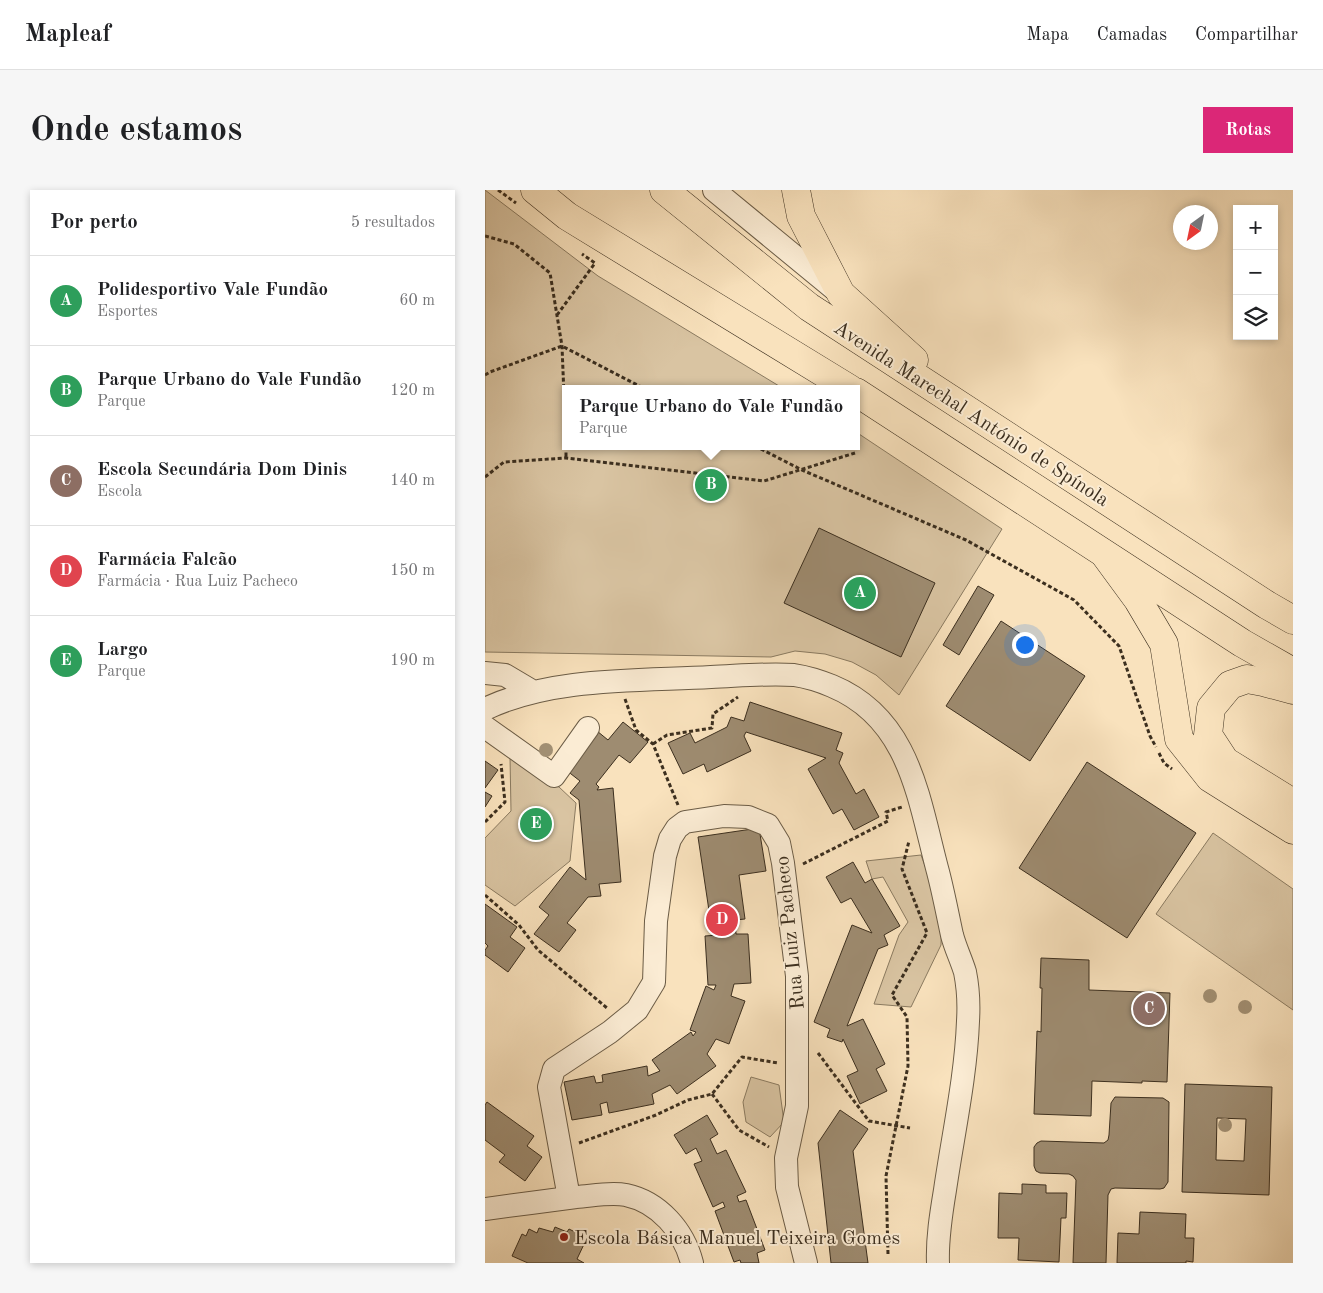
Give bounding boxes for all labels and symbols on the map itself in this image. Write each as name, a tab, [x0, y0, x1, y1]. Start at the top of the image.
north arrow	[1173, 205, 1218, 250]
street label: Avenida Marechal António de Spínola	[830, 318, 1112, 511]
pin: B	[695, 466, 727, 504]
pin: A	[844, 574, 876, 612]
your location	[1012, 632, 1038, 658]
pin: E	[520, 805, 552, 843]
street label: Rua Luiz Pacheco	[773, 855, 809, 1011]
pin: D	[706, 901, 738, 939]
pin: C	[1133, 990, 1165, 1028]
place label: Escola Básica Manuel Teixeira Gomes	[574, 1229, 900, 1249]
marker: Escola Básica Manuel Teixeira Gomes	[558, 1231, 570, 1243]

